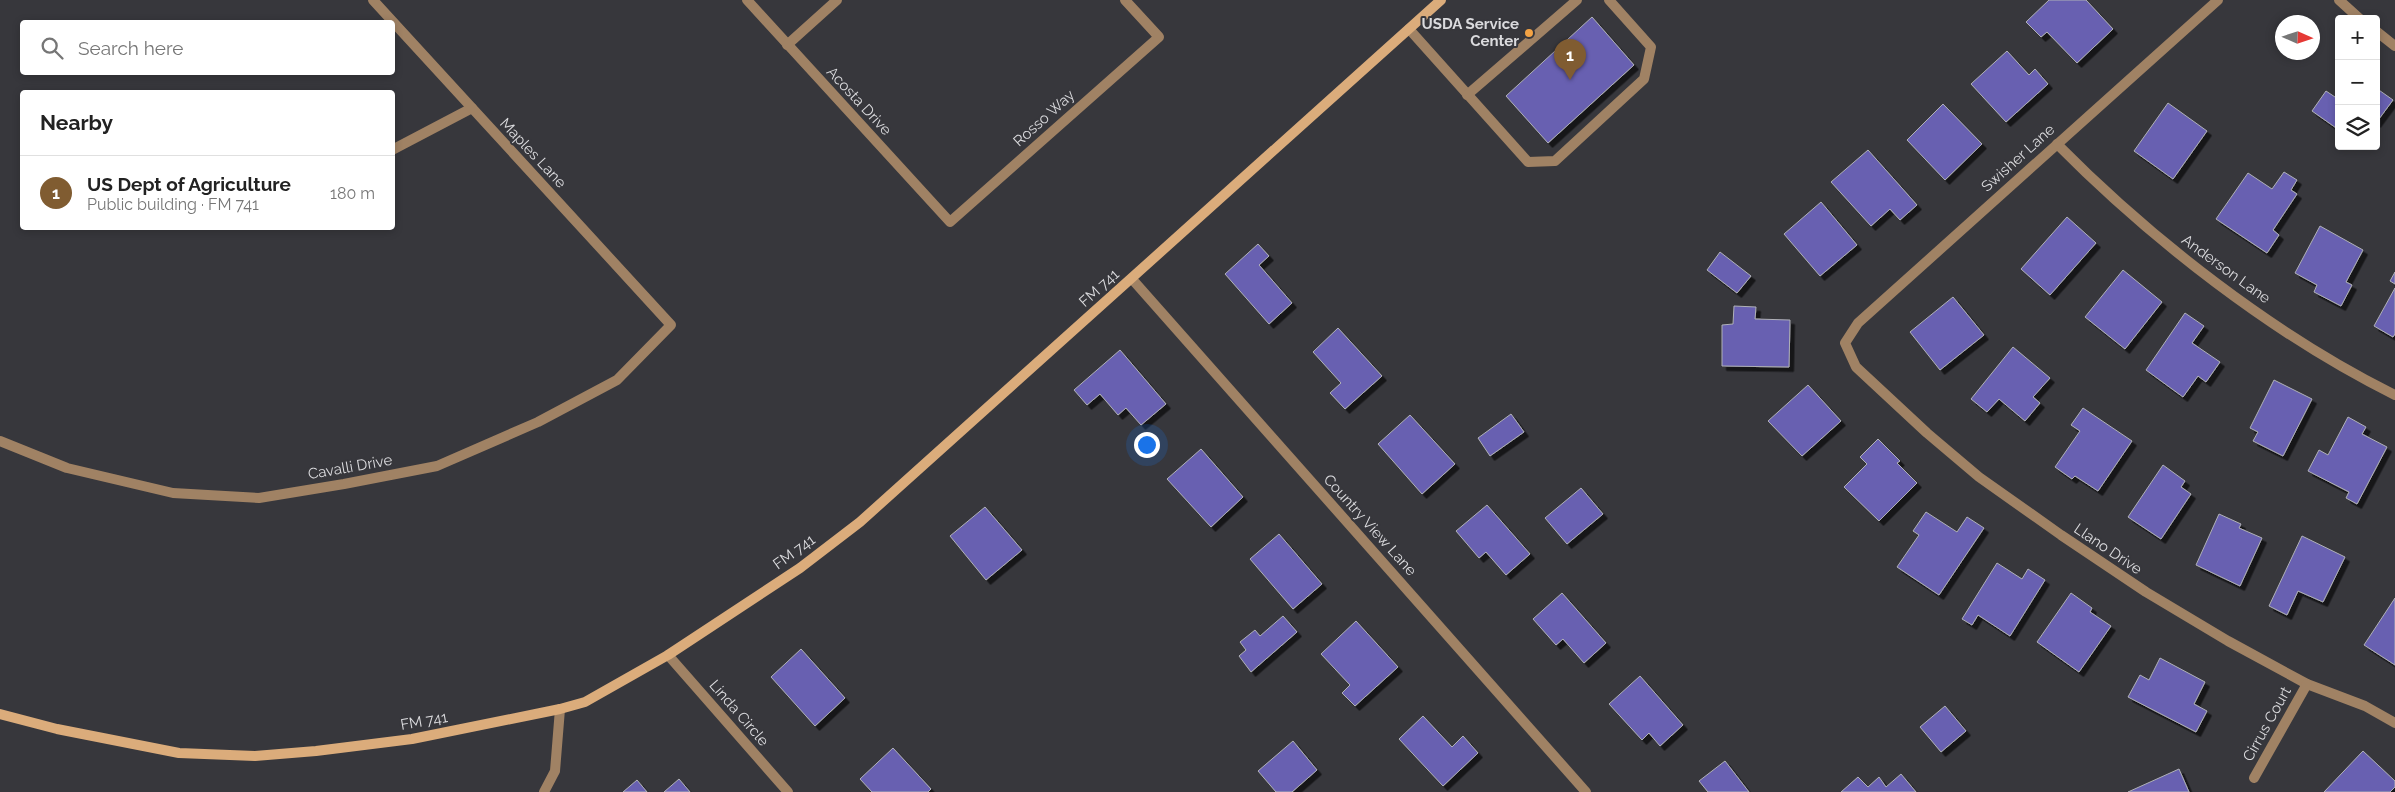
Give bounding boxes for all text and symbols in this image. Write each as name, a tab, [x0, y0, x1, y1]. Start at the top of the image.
place label: USDA Service Center	[1422, 15, 1519, 50]
north arrow	[2275, 15, 2320, 60]
map controls	[2335, 15, 2380, 150]
button: +	[2335, 15, 2380, 60]
search box	[20, 20, 395, 75]
marker: USDA Service Center	[1523, 27, 1535, 39]
icon: search	[38, 34, 66, 62]
text: Search here	[78, 37, 184, 59]
pin: 1	[1554, 39, 1586, 80]
button: −	[2335, 60, 2380, 105]
street label: Acosta Drive	[823, 63, 895, 139]
street label: Rosso Way	[1010, 86, 1078, 150]
button: layers	[2335, 105, 2380, 150]
text: Nearby	[40, 110, 113, 135]
street label: Maples Lane	[496, 114, 570, 192]
street label: Swisher Lane	[1978, 120, 2058, 196]
text: US Dept of Agriculture	[87, 173, 291, 195]
text: 1	[52, 184, 60, 203]
text: 180 m	[330, 184, 375, 203]
text: Public building · FM 741	[87, 195, 259, 214]
street label: Anderson Lane	[2178, 231, 2274, 307]
street label: FM 741	[1075, 265, 1123, 311]
your location	[1134, 432, 1160, 458]
street label: Cavalli Drive	[306, 451, 394, 483]
street label: Country View Lane	[1320, 471, 1420, 580]
street label: Llano Drive	[2071, 520, 2146, 578]
street label: FM 741	[769, 530, 819, 573]
street label: Linda Circle	[705, 676, 773, 750]
street label: Cirrus Court	[2239, 684, 2295, 764]
street label: FM 741	[399, 708, 450, 734]

